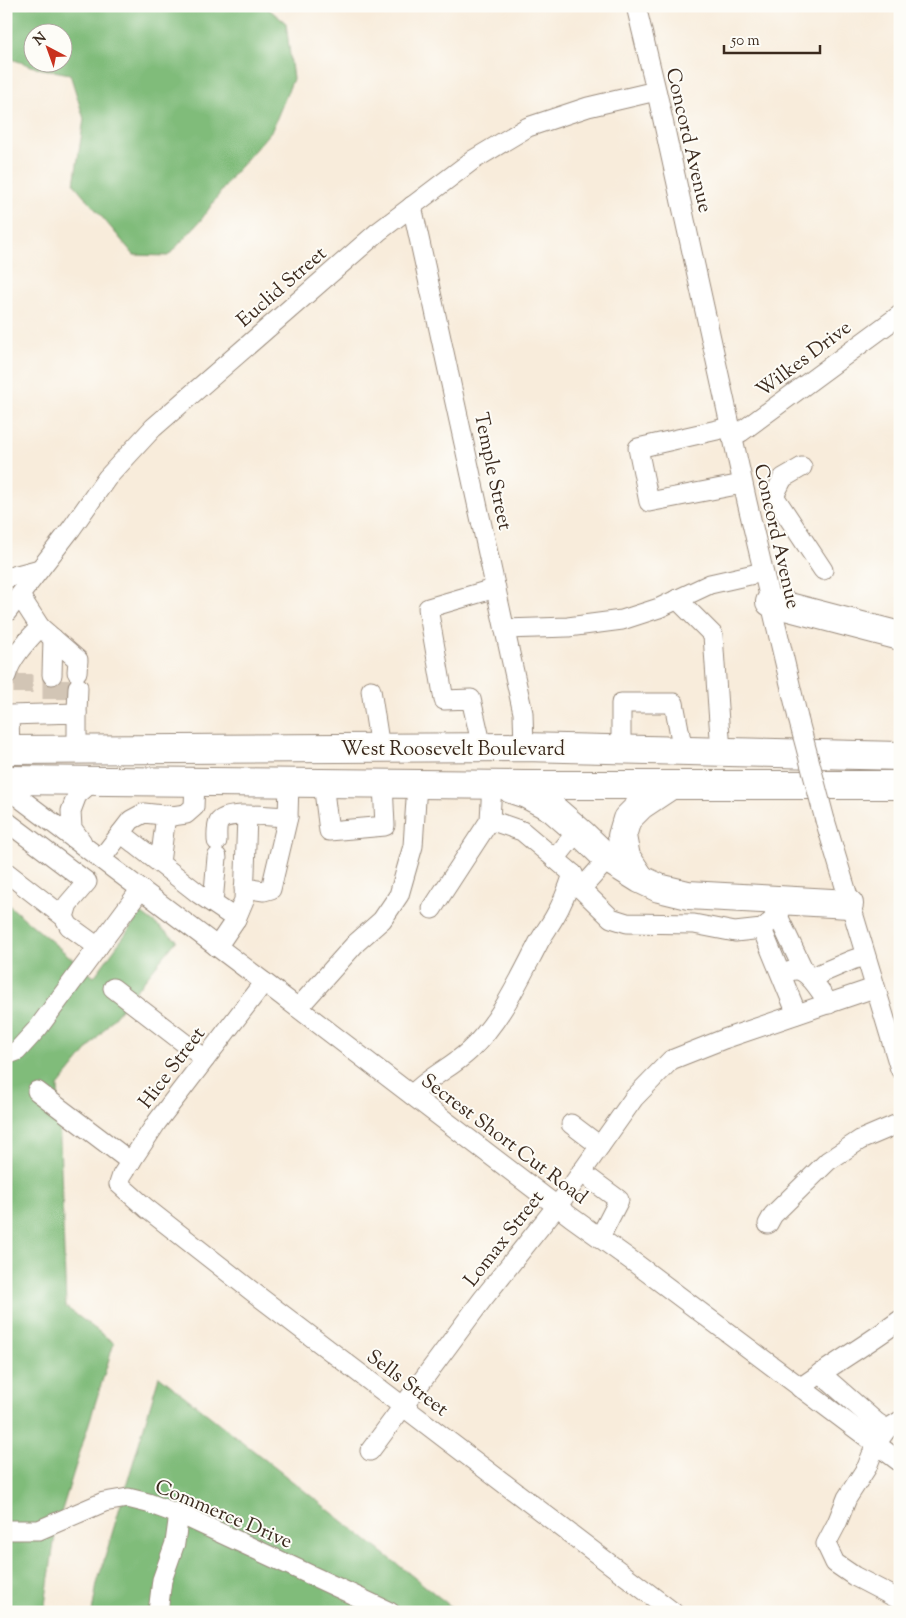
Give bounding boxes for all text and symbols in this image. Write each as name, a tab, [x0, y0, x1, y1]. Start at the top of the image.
north arrow	[22, 22, 72, 72]
scale bar	[724, 22, 820, 54]
text: N	[30, 28, 52, 51]
text: 50 m	[730, 31, 760, 52]
street label: Concord Avenue	[657, 65, 718, 216]
street label: Euclid Street	[231, 240, 334, 335]
street label: Wilkes Drive	[751, 315, 858, 405]
street label: Temple Street	[465, 410, 518, 533]
street label: Concord Avenue	[745, 461, 806, 612]
street label: West Roosevelt Boulevard	[341, 736, 565, 765]
street label: Hice Street	[133, 1021, 213, 1115]
street label: Secrest Short Cut Road	[414, 1067, 593, 1213]
street label: Lomax Street	[458, 1185, 552, 1294]
street label: Sells Street	[359, 1344, 454, 1425]
street label: Commerce Drive	[150, 1473, 296, 1557]

